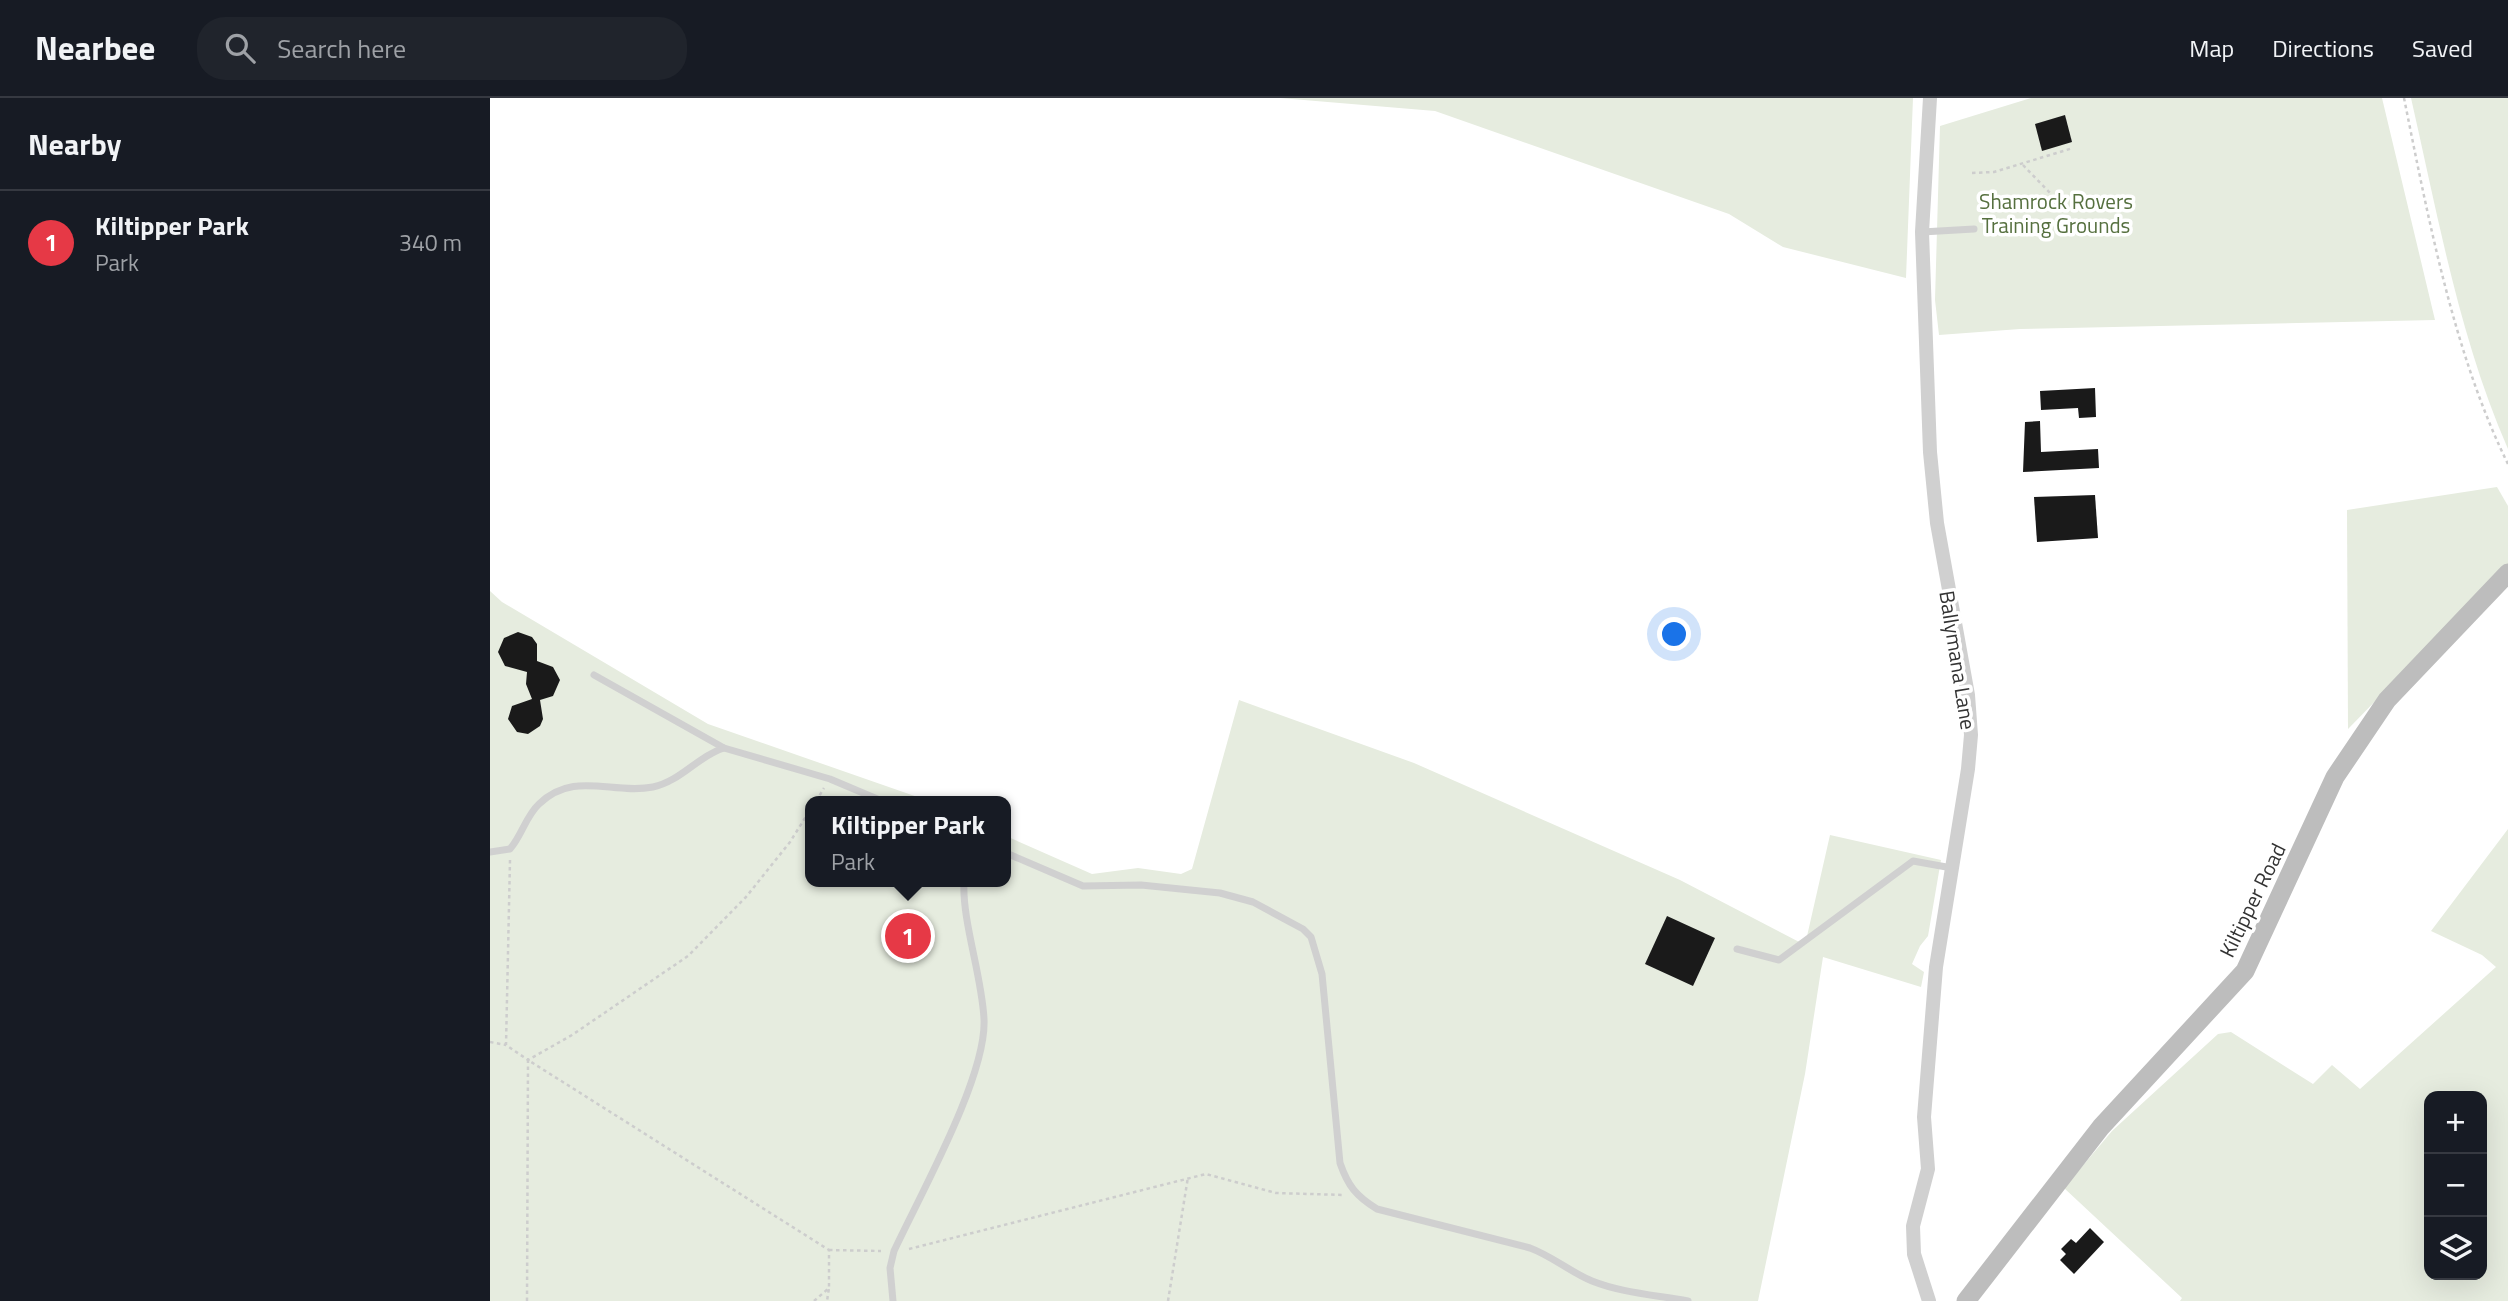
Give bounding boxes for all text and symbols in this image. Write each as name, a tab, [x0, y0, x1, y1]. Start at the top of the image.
search box	[197, 17, 687, 80]
text: Nearbee	[35, 23, 155, 73]
icon: search	[221, 29, 259, 67]
text: Search here	[277, 29, 406, 68]
text: Map	[2189, 30, 2234, 66]
text: Directions	[2272, 30, 2374, 66]
text: Saved	[2412, 30, 2473, 66]
text: Nearby	[28, 121, 121, 167]
park label: Shamrock Rovers Training Grounds	[1979, 185, 2133, 241]
text: Kiltipper Park	[95, 206, 249, 245]
text: 1	[45, 225, 57, 260]
text: 340 m	[399, 225, 462, 260]
text: Park	[95, 245, 139, 280]
street label: Ballymana Lane	[1931, 588, 1985, 732]
your location	[1657, 617, 1691, 651]
popup	[805, 796, 1011, 887]
text: Kiltipper Park	[831, 805, 985, 844]
street label: Kiltipper Road	[2211, 837, 2293, 963]
text: Park	[831, 844, 875, 879]
pin: 1	[885, 910, 931, 962]
map controls	[2424, 1091, 2487, 1280]
button: +	[2424, 1091, 2487, 1154]
button: −	[2424, 1154, 2487, 1217]
button: layers	[2424, 1217, 2487, 1280]

